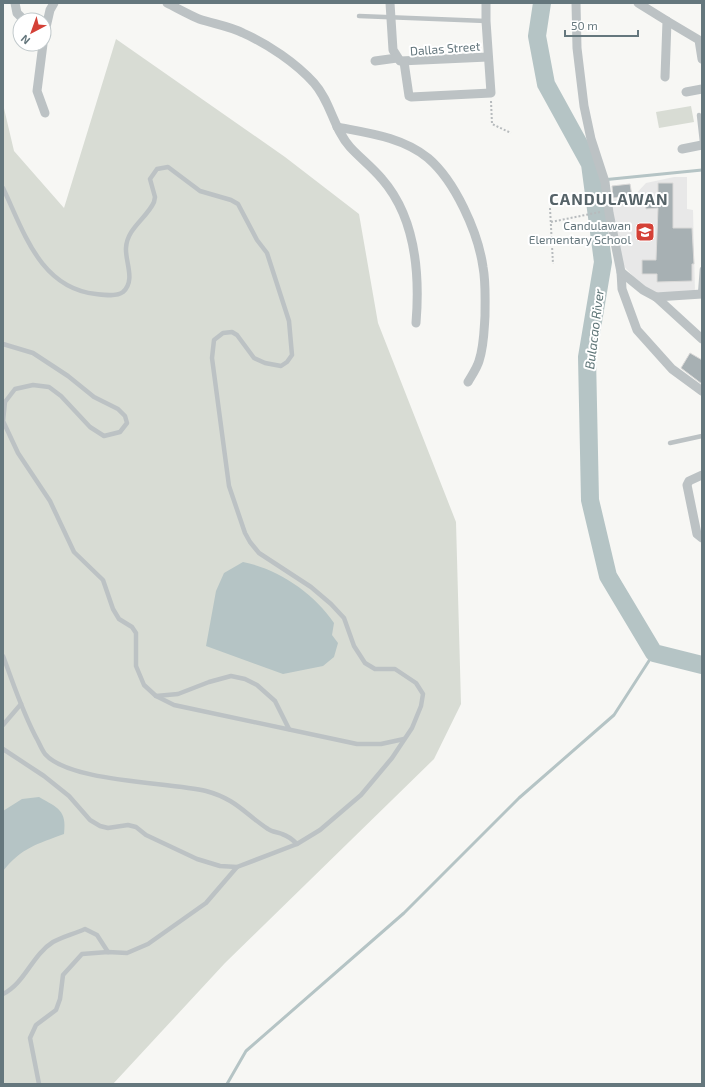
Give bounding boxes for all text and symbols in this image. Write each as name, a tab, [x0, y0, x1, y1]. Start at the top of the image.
north arrow	[12, 12, 52, 52]
scale bar	[565, 12, 638, 38]
text: 50 m	[571, 18, 598, 32]
text: N	[18, 32, 32, 47]
street label: Dallas Street	[409, 39, 481, 57]
district label: CANDULAWAN	[549, 189, 669, 208]
place label: Candulawan Elementary School	[529, 218, 631, 246]
school or university icon: Candulawan Elementary School	[634, 221, 656, 243]
water label: Bulacao River	[581, 287, 607, 370]

